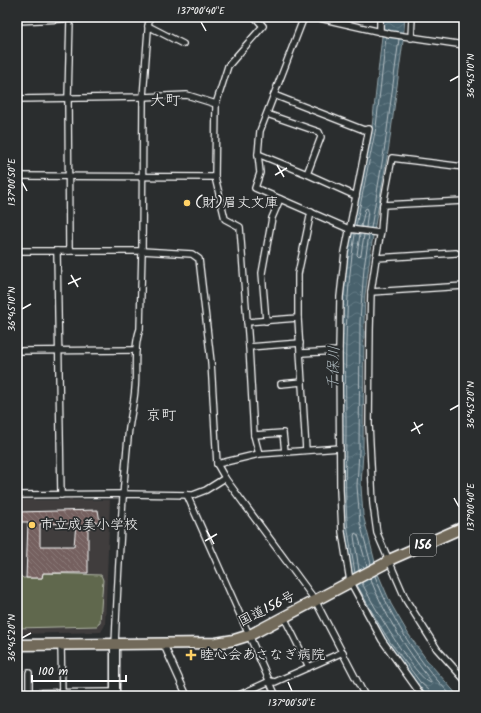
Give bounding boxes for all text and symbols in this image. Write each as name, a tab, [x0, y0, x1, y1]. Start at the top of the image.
text: 137°00'40"E	[177, 3, 226, 19]
text: 36°45'10"N	[463, 53, 479, 99]
district label: 大町	[150, 89, 181, 113]
text: 137°00'50"E	[4, 157, 20, 206]
place label: (財)眉丈文庫	[195, 192, 279, 214]
marker: (財)眉丈文庫	[182, 198, 192, 208]
text: 36°45'10"N	[4, 286, 20, 332]
water label: 千保川	[321, 345, 347, 391]
text: 36°45'20"N	[463, 381, 479, 429]
district label: 京町	[146, 404, 177, 428]
text: 137°00'40"E	[463, 482, 479, 531]
place label: 市立成美小学校	[40, 514, 138, 536]
marker: 市立成美小学校	[27, 520, 37, 530]
road number: 156	[410, 534, 436, 556]
street label: 国道156号	[235, 585, 299, 633]
text: 36°45'20"N	[4, 614, 20, 662]
place label: 睦心会あさなぎ病院	[200, 644, 325, 666]
marker: 睦心会あさなぎ病院	[185, 649, 197, 661]
scale bar	[32, 657, 126, 683]
text: 100 m	[38, 662, 69, 681]
text: 137°00'50"E	[268, 695, 317, 711]

